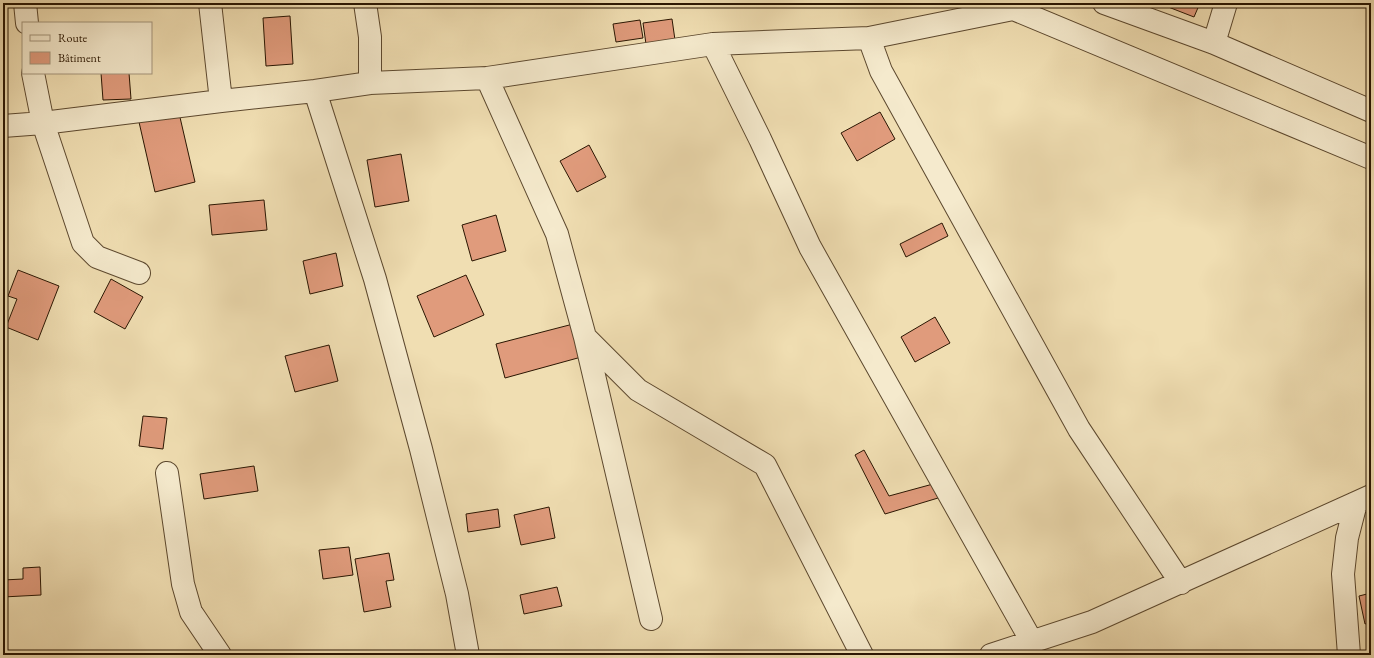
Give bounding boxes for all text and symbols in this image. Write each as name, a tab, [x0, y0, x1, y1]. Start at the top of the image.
legend	[22, 22, 152, 74]
text: Route	[58, 30, 88, 46]
text: Bâtiment	[58, 50, 101, 66]

